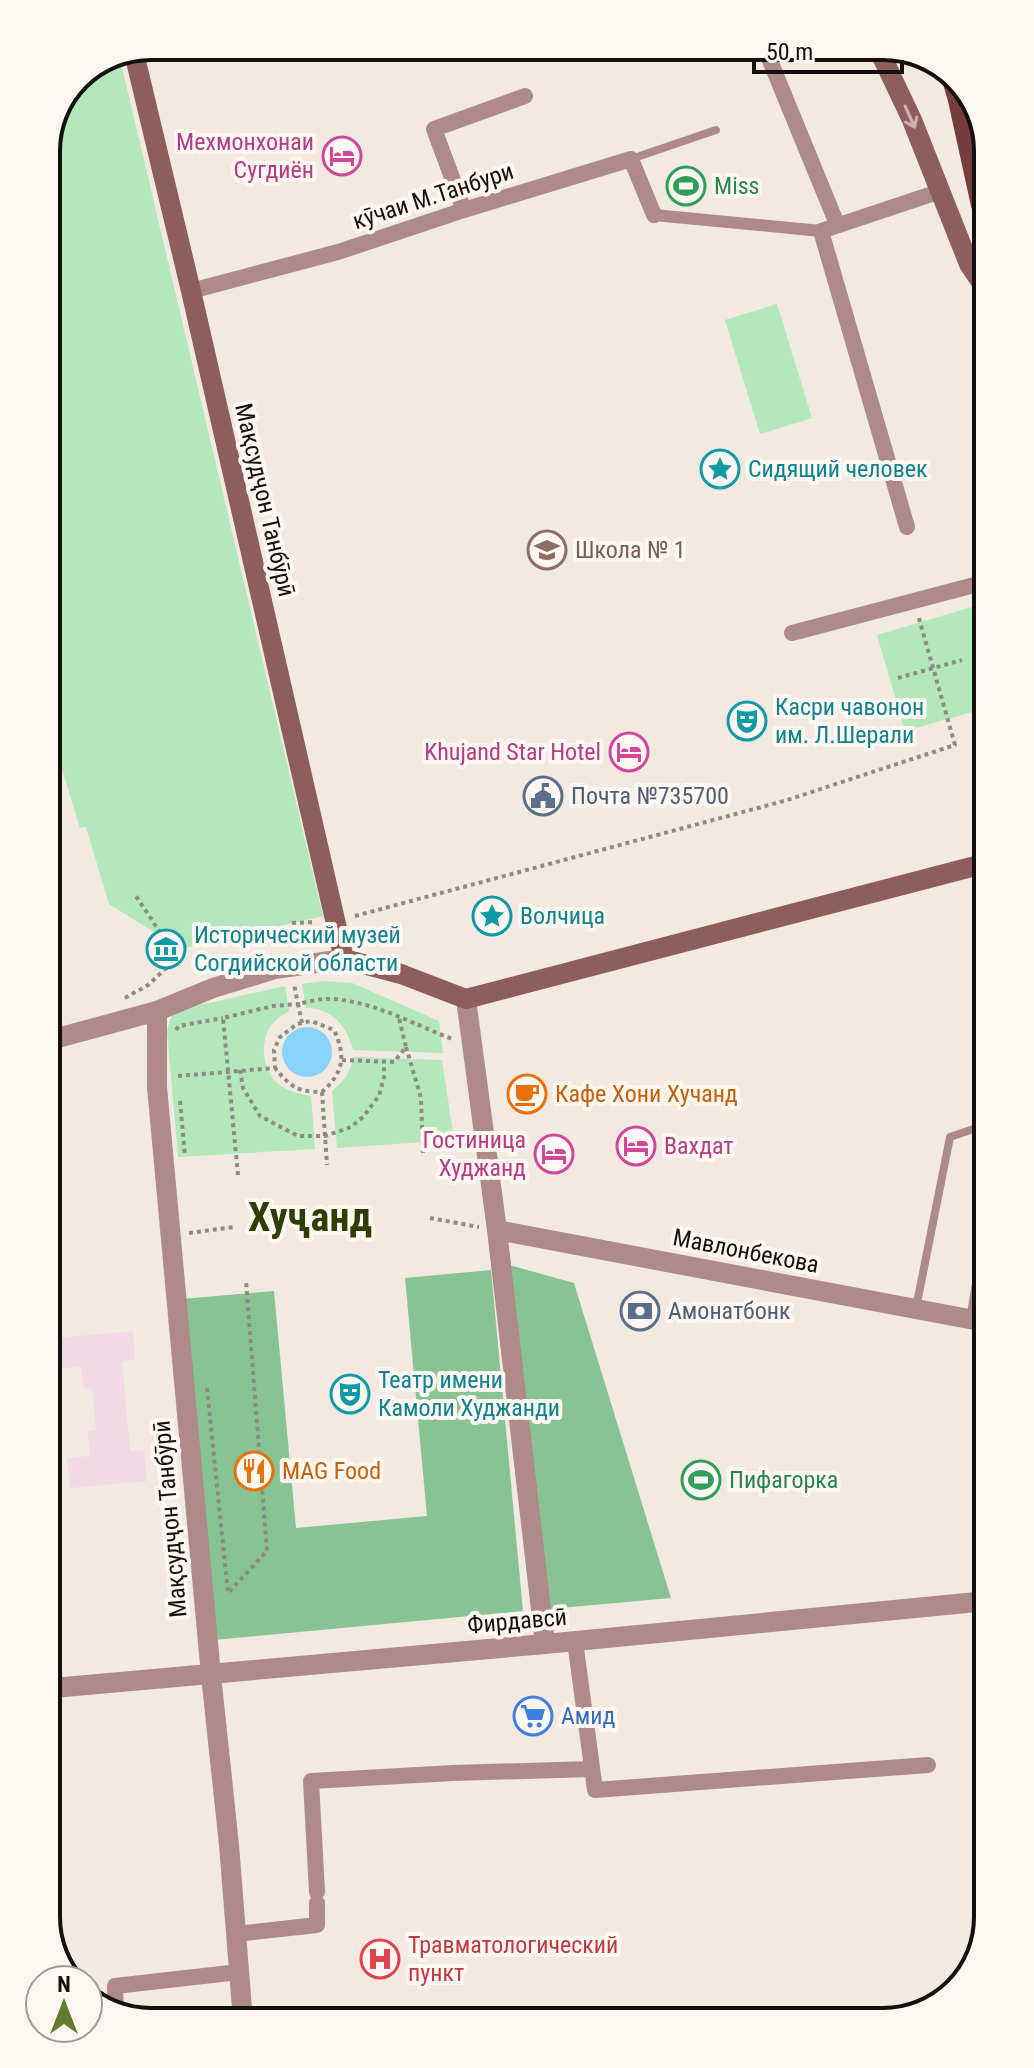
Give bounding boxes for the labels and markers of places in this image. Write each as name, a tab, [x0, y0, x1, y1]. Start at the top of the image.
place label: Мехмонхонаи Сугдиён	[176, 128, 314, 184]
hotel icon: Мехмонхонаи Сугдиён	[321, 135, 363, 177]
sports icon: Miss	[665, 165, 707, 207]
place label: Miss	[714, 172, 760, 200]
place icon: Сидящий человек	[699, 448, 741, 490]
place label: Сидящий человек	[748, 455, 928, 483]
school or university icon: Школа № 1	[526, 529, 568, 571]
place label: Школа № 1	[575, 536, 686, 564]
place label: Касри чавонон им. Л.Шерали	[775, 693, 924, 749]
theatre icon: Касри чавонон им. Л.Шерали	[726, 700, 768, 742]
hotel icon: Khujand Star Hotel	[608, 731, 650, 773]
place label: Khujand Star Hotel	[424, 738, 601, 766]
public building icon: Почта №735700	[522, 775, 564, 817]
place label: Почта №735700	[571, 782, 729, 810]
place icon: Волчица	[471, 895, 513, 937]
place label: Волчица	[520, 902, 605, 930]
place label: Исторический музей Согдийской области	[194, 921, 401, 977]
museum icon: Исторический музей Согдийской области	[145, 928, 187, 970]
cafe icon: Кафе Хони Хучанд	[506, 1073, 548, 1115]
place label: Кафе Хони Хучанд	[555, 1080, 738, 1108]
hotel icon: Вахдат	[615, 1125, 657, 1167]
place label: Гостиница Худжанд	[422, 1126, 526, 1182]
place label: Вахдат	[664, 1132, 734, 1160]
hotel icon: Гостиница Худжанд	[533, 1133, 575, 1175]
bank icon: Амонатбонк	[619, 1290, 661, 1332]
place label: Амонатбонк	[668, 1297, 791, 1325]
place label: Театр имени Камоли Худжанди	[378, 1366, 560, 1422]
theatre icon: Театр имени Камоли Худжанди	[329, 1373, 371, 1415]
restaurant icon: MAG Food	[233, 1450, 275, 1492]
place label: MAG Food	[282, 1457, 381, 1485]
sports icon: Пифагорка	[680, 1459, 722, 1501]
place label: Пифагорка	[729, 1466, 838, 1494]
supermarket icon: Амид	[512, 1695, 554, 1737]
place label: Амид	[561, 1702, 616, 1730]
place label: Травматологический пункт	[408, 1931, 618, 1987]
hospital icon: Травматологический пункт	[359, 1938, 401, 1980]

